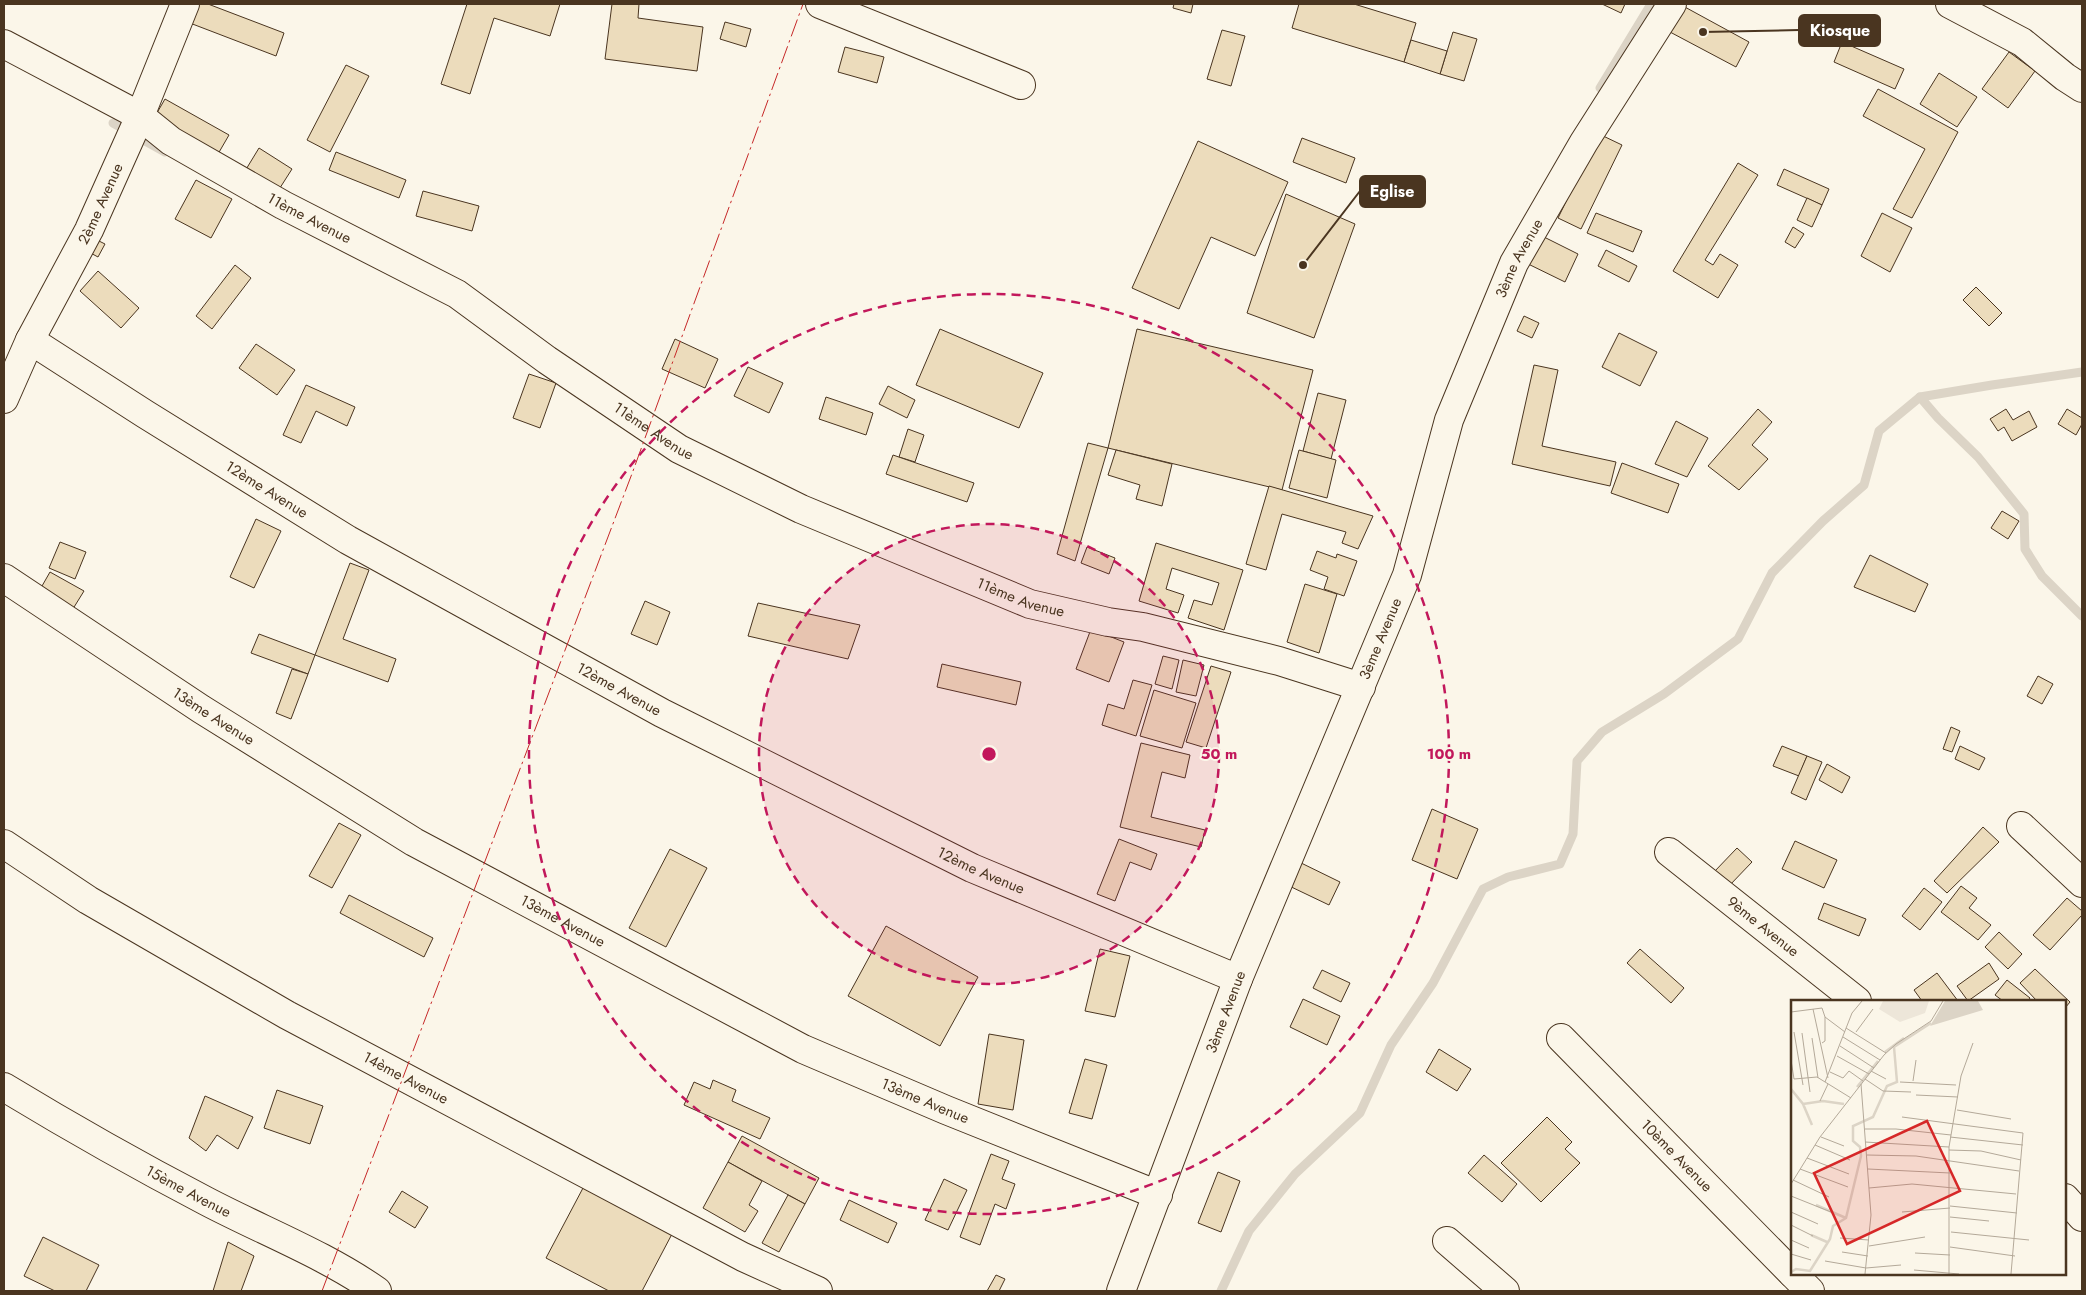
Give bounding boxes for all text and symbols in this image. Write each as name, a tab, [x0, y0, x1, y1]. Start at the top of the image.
callout: Kiosque	[1799, 15, 1880, 46]
text: Kiosque	[1810, 19, 1870, 42]
street label: 2ème Avenue	[72, 159, 129, 248]
callout: Eglise	[1360, 176, 1425, 207]
text: Eglise	[1370, 180, 1414, 203]
street label: 11ème Avenue	[263, 187, 355, 249]
street label: 3ème Avenue	[1490, 214, 1549, 301]
street label: 11ème Avenue	[609, 397, 698, 466]
street label: 12ème Avenue	[221, 455, 313, 524]
street label: 11ème Avenue	[973, 572, 1067, 623]
street label: 3ème Avenue	[1353, 594, 1407, 683]
street label: 12ème Avenue	[573, 657, 666, 722]
street label: 13ème Avenue	[168, 682, 259, 751]
text: 50 m	[1201, 743, 1237, 765]
text: 100 m	[1427, 743, 1471, 765]
centre of rings	[980, 745, 998, 763]
street label: 12ème Avenue	[933, 841, 1028, 900]
street label: 13ème Avenue	[516, 889, 609, 953]
street label: 9ème Avenue	[1722, 891, 1804, 962]
street label: 3ème Avenue	[1200, 967, 1251, 1056]
inset map	[1791, 1000, 2066, 1275]
street label: 14ème Avenue	[359, 1046, 452, 1110]
street label: 13ème Avenue	[878, 1073, 973, 1129]
street label: 10ème Avenue	[1636, 1114, 1718, 1197]
street label: 15ème Avenue	[142, 1160, 235, 1223]

